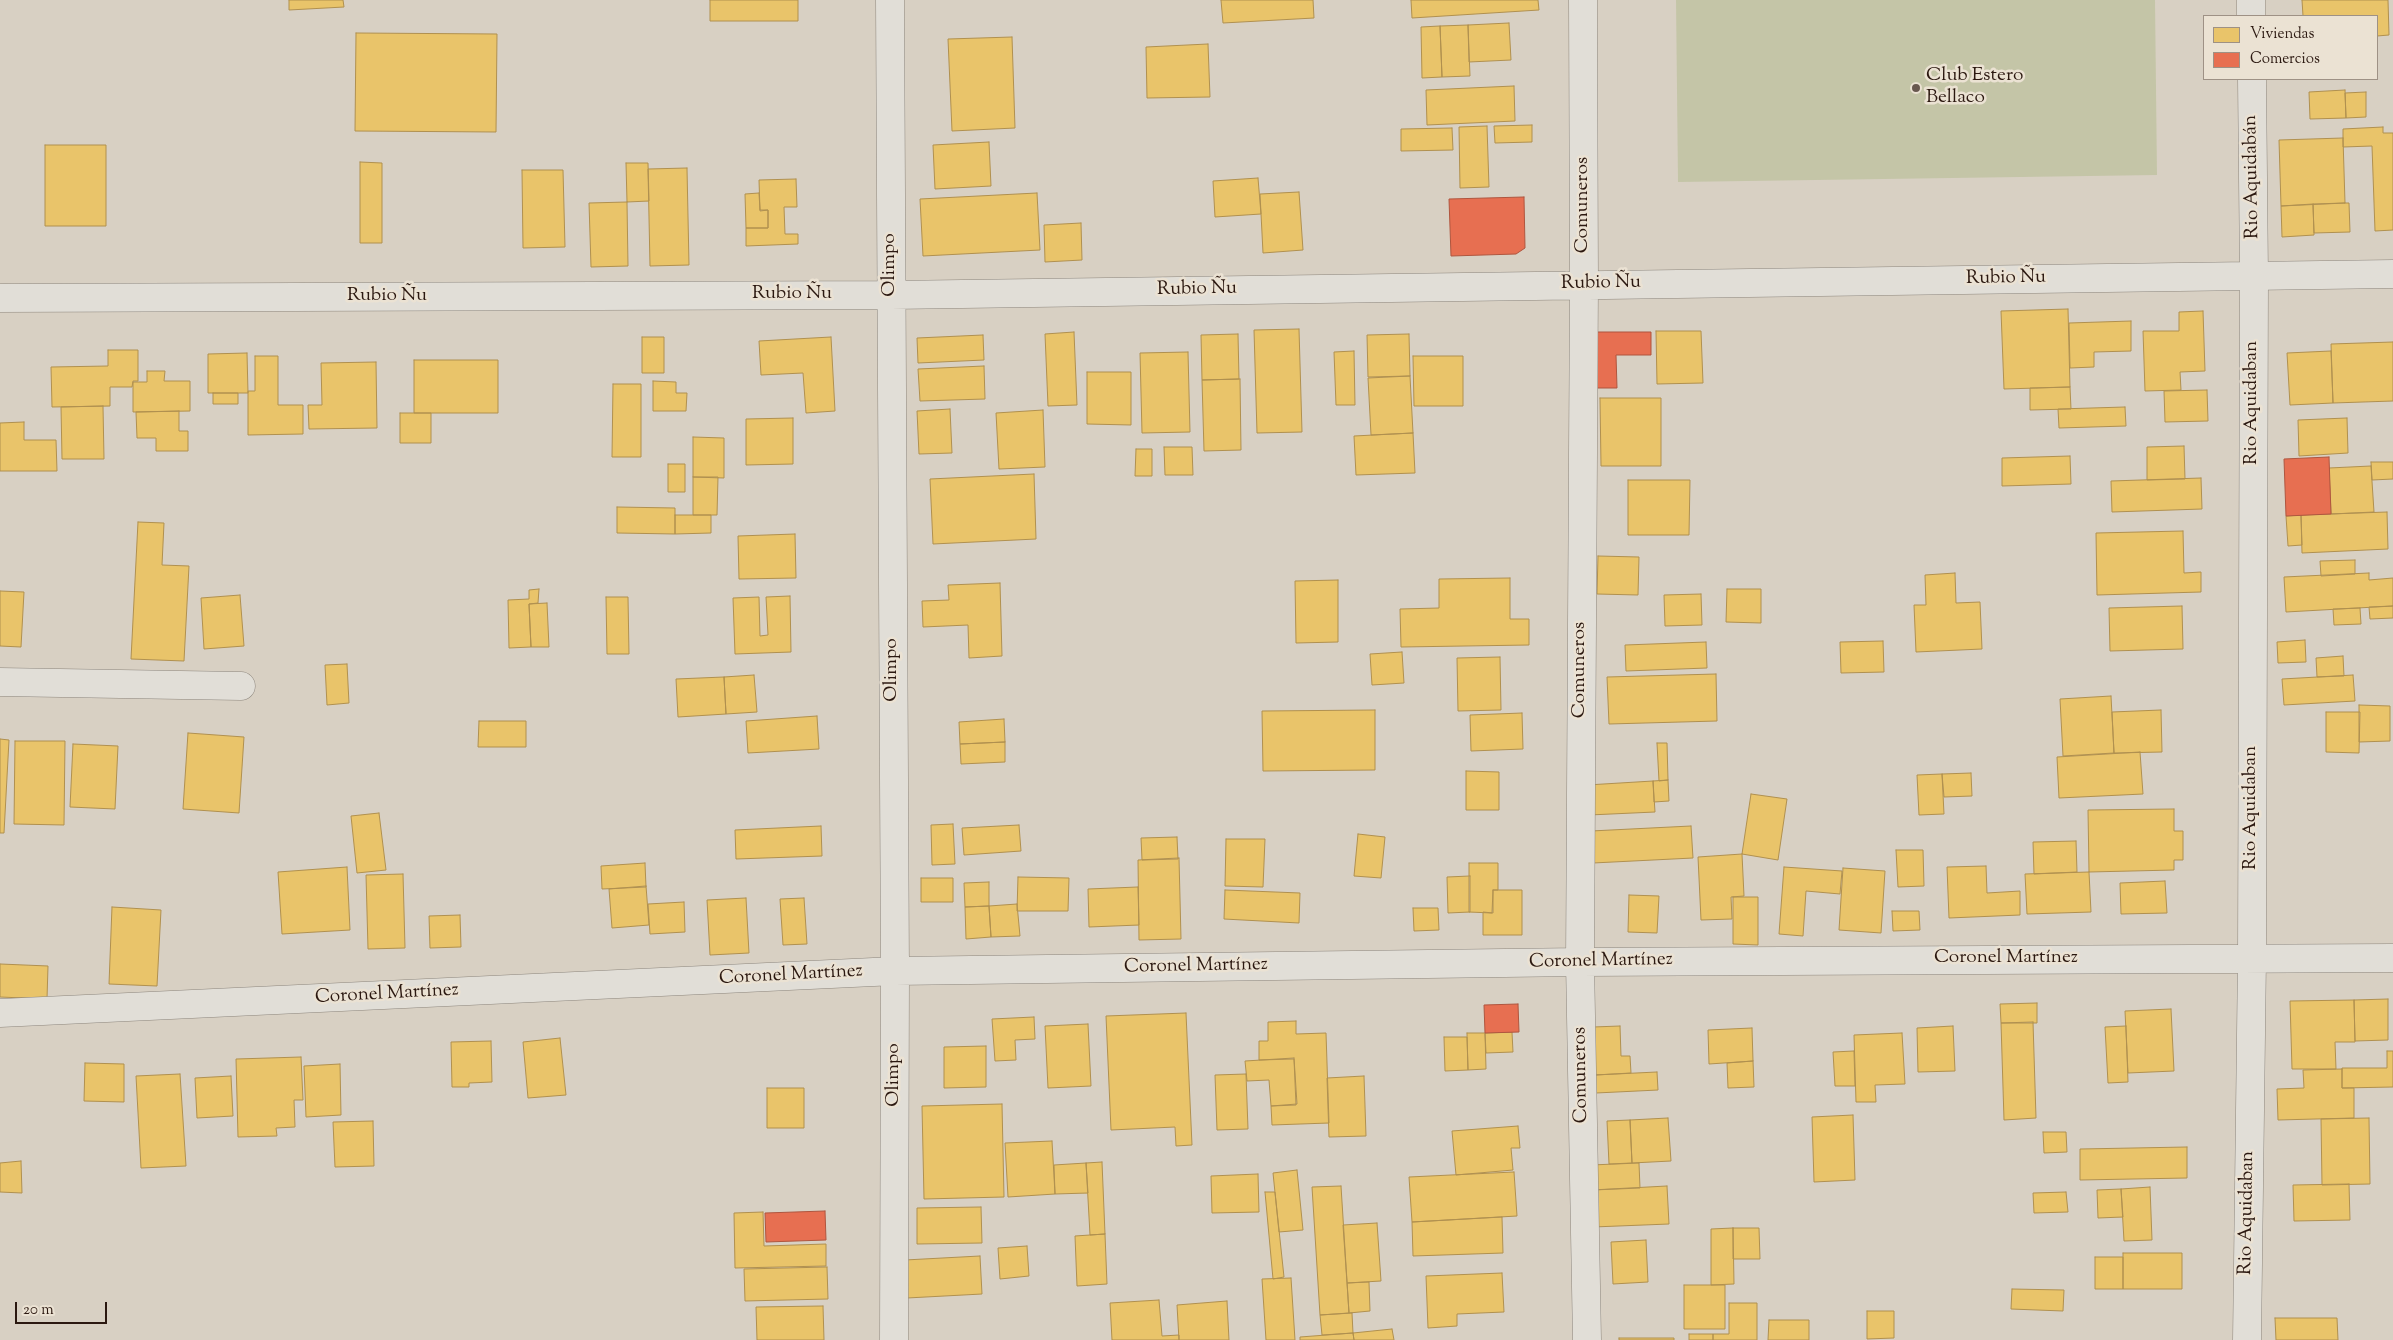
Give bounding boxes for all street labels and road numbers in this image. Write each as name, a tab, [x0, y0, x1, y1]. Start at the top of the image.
street label: Rio Aquidabán	[2241, 115, 2265, 239]
street label: Comuneros	[1573, 157, 1595, 253]
street label: Olimpo	[880, 233, 902, 297]
street label: Rubio Ñu	[1966, 267, 2046, 291]
street label: Rubio Ñu	[1561, 272, 1641, 296]
street label: Rubio Ñu	[1157, 278, 1237, 302]
street label: Rubio Ñu	[752, 284, 832, 306]
street label: Rubio Ñu	[347, 286, 427, 308]
street label: Rio Aquidaban	[2242, 341, 2264, 465]
street label: Comuneros	[1570, 622, 1592, 718]
street label: Olimpo	[882, 638, 904, 702]
street label: Rio Aquidaban	[2241, 746, 2263, 870]
street label: Coronel Martínez	[1934, 948, 2078, 970]
street label: Coronel Martínez	[1529, 949, 1673, 975]
street label: Coronel Martínez	[1124, 954, 1268, 980]
street label: Coronel Martínez	[719, 961, 863, 991]
street label: Coronel Martínez	[315, 980, 459, 1010]
street label: Comuneros	[1570, 1027, 1594, 1123]
street label: Olimpo	[884, 1043, 906, 1107]
street label: Rio Aquidaban	[2236, 1151, 2260, 1275]

